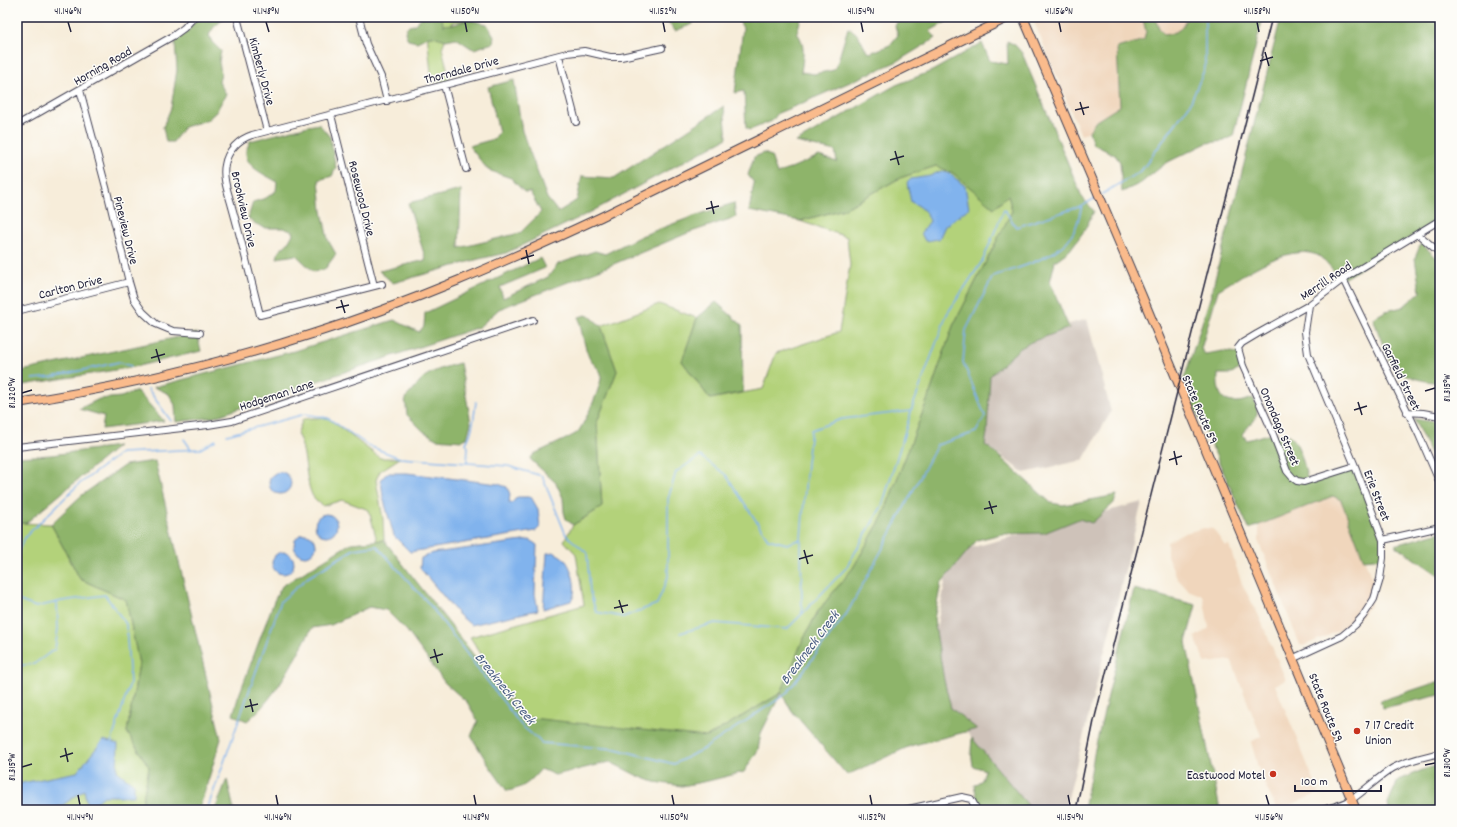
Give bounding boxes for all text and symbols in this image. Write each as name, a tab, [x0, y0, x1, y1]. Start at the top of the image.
text: 41.146°N	[54, 5, 82, 19]
text: 41.148°N	[253, 5, 279, 19]
text: 41.150°N	[451, 5, 479, 19]
text: 41.152°N	[649, 5, 677, 19]
text: 41.154°N	[847, 5, 875, 19]
text: 41.156°N	[1045, 5, 1073, 19]
text: 41.158°N	[1244, 5, 1271, 19]
street label: Kimberly Drive	[242, 35, 279, 108]
street label: Horning Road	[71, 43, 136, 92]
street label: Thorndale Drive	[422, 52, 501, 91]
street label: Rosewood Drive	[342, 159, 379, 239]
street label: Brookview Drive	[225, 170, 261, 250]
street label: Pineview Drive	[107, 194, 142, 267]
street label: Merrill Road	[1297, 258, 1356, 306]
street label: Carlton Drive	[37, 271, 105, 306]
street label: Garfield Street	[1375, 340, 1424, 414]
street label: State Route 59	[1176, 373, 1222, 447]
text: 81.315°W	[1441, 374, 1455, 402]
street label: Hodgeman Lane	[237, 375, 317, 417]
text: 81.320°W	[6, 377, 20, 409]
street label: Onondago Street	[1254, 385, 1304, 469]
street label: Erie Street	[1357, 468, 1394, 524]
water label: Breakneck Creek	[776, 606, 846, 689]
water label: Breakneck Creek	[469, 649, 541, 731]
street label: State Route 59	[1302, 670, 1347, 745]
place label: 7 17 Credit Union	[1365, 717, 1414, 751]
marker: 7 17 Credit Union	[1352, 726, 1362, 736]
text: 81.310°W	[1441, 748, 1455, 777]
text: 81.315°W	[6, 753, 20, 781]
place label: Eastwood Motel	[1187, 767, 1265, 786]
scale bar	[1295, 767, 1381, 793]
marker: Eastwood Motel	[1268, 769, 1278, 779]
text: 100 m	[1301, 774, 1328, 791]
text: 41.144°N	[67, 811, 93, 825]
text: 41.146°N	[264, 811, 292, 825]
text: 41.148°N	[463, 811, 489, 825]
text: 41.150°N	[660, 811, 688, 825]
text: 41.152°N	[858, 811, 886, 825]
text: 41.154°N	[1056, 811, 1084, 825]
text: 41.156°N	[1255, 811, 1283, 825]

